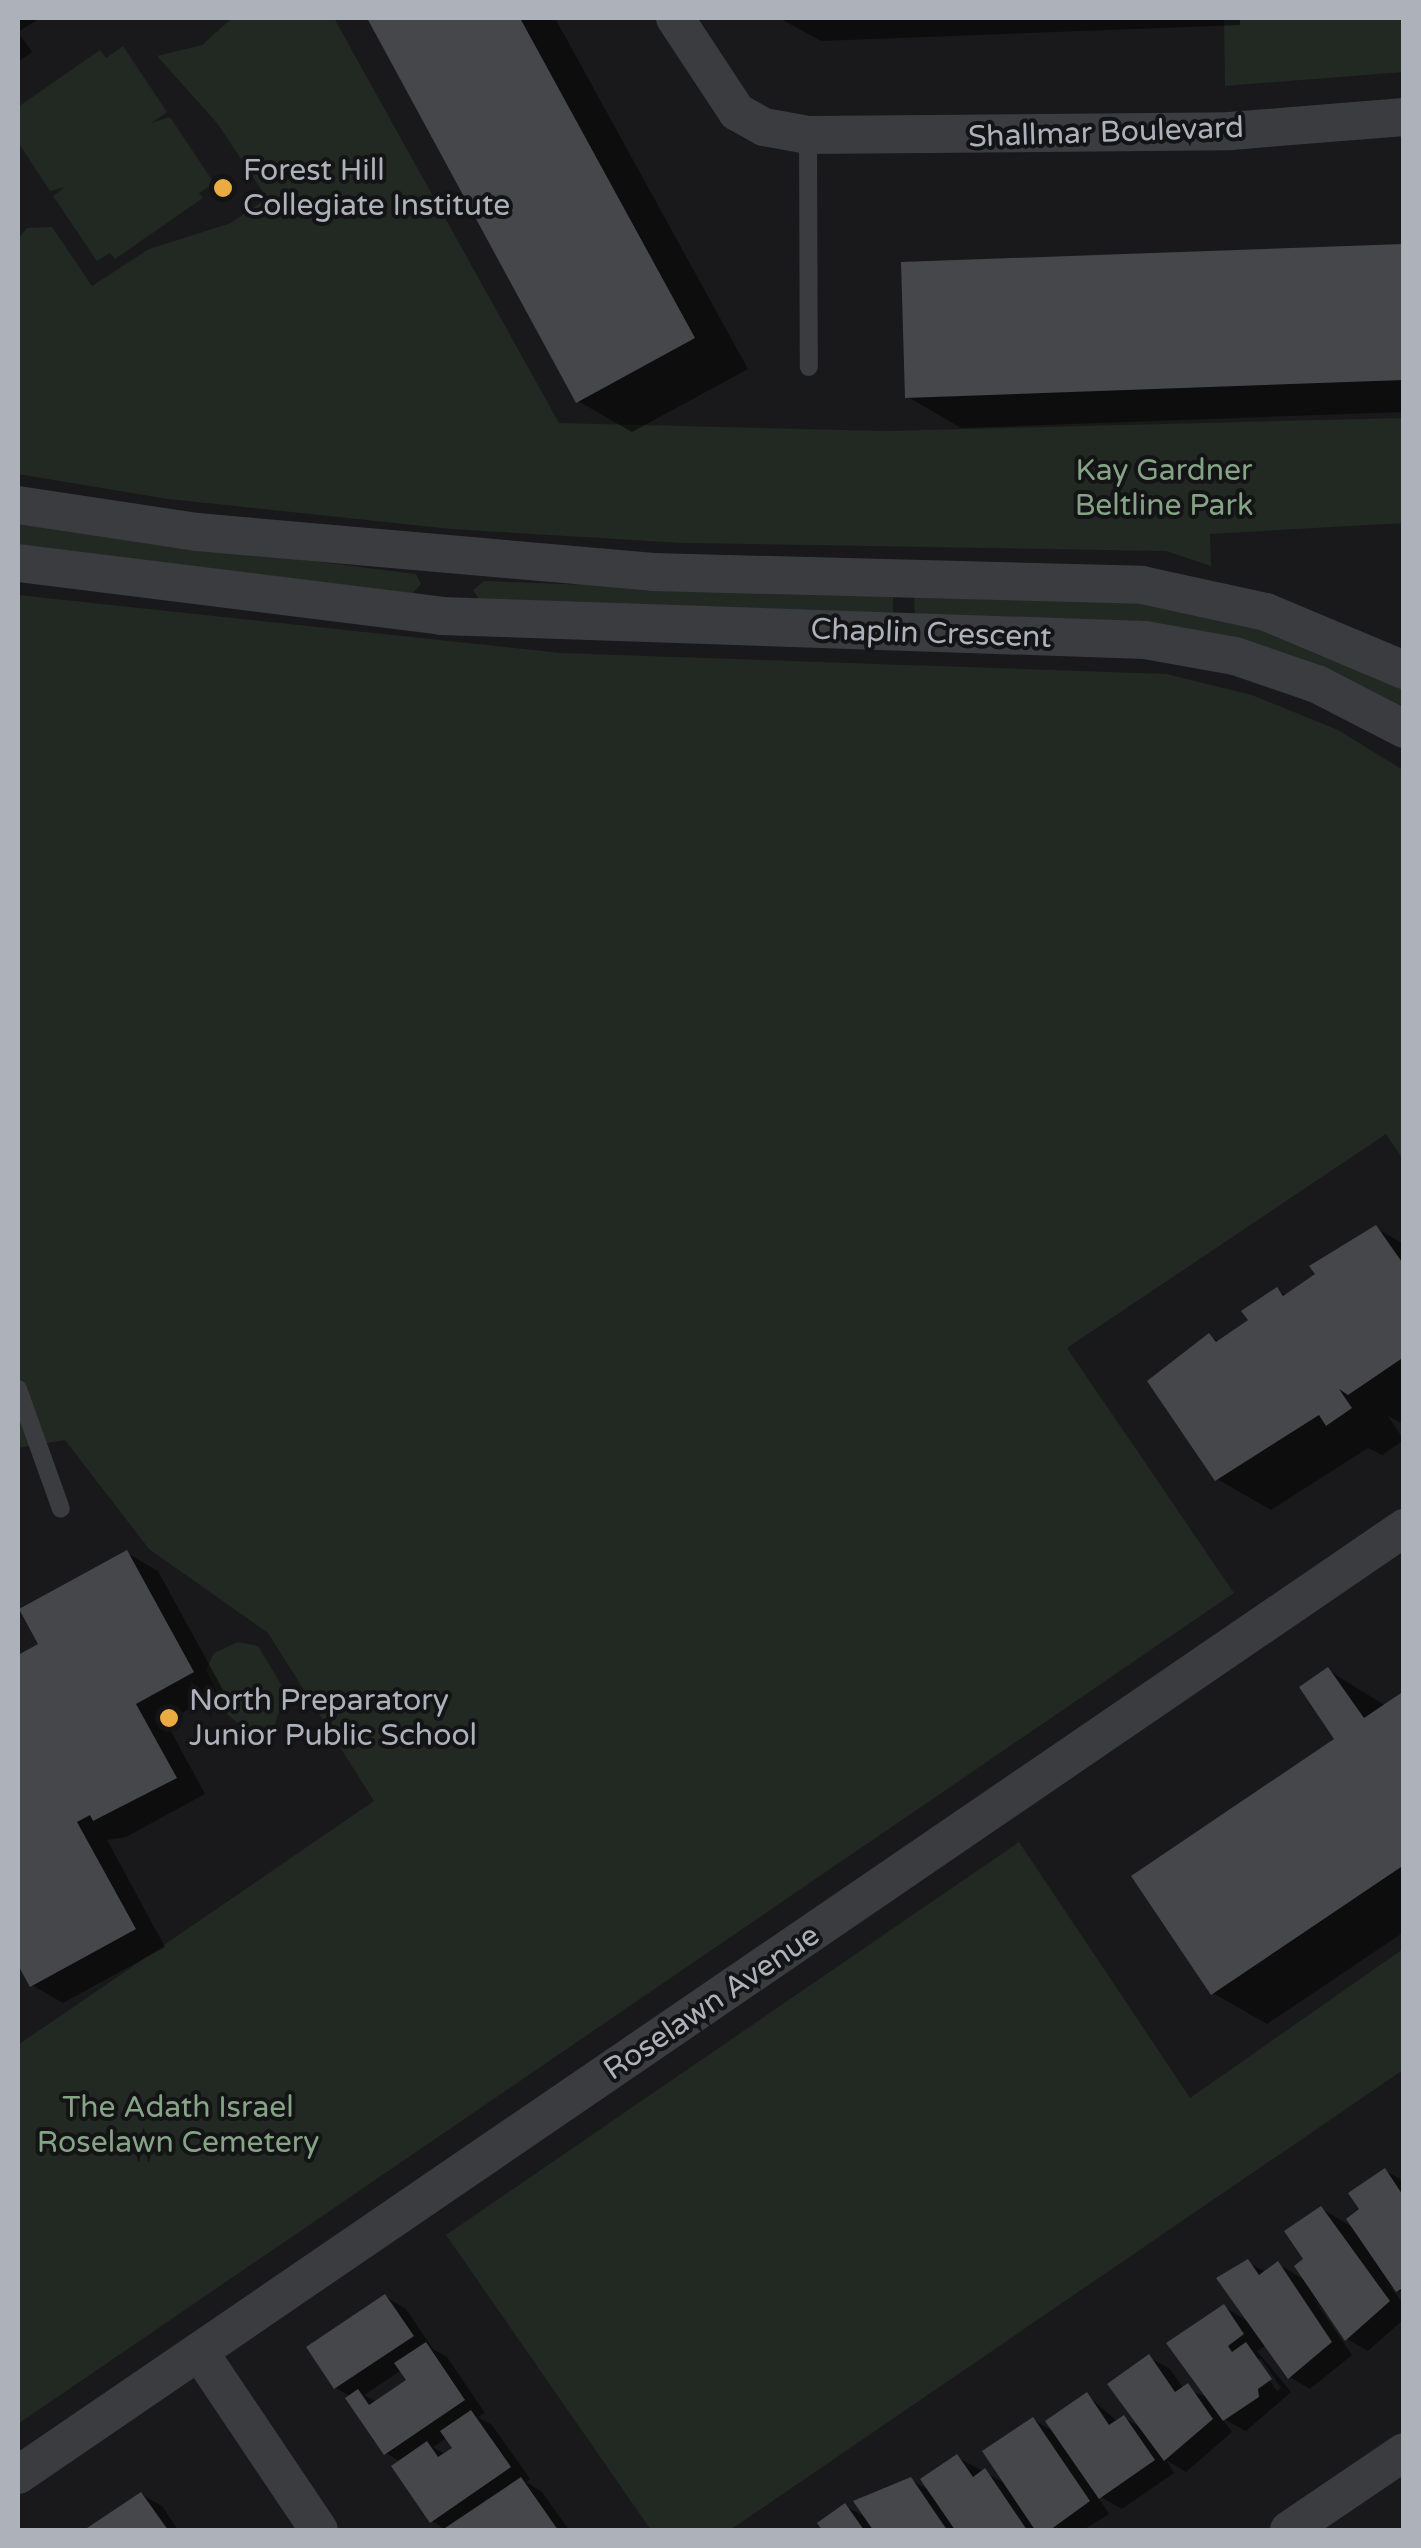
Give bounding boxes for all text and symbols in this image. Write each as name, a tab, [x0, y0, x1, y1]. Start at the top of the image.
street label: Shallmar Boulevard	[967, 110, 1245, 156]
place label: Forest Hill Collegiate Institute	[243, 153, 510, 224]
marker: Forest Hill Collegiate Institute	[212, 177, 234, 199]
park label: Kay Gardner Beltline Park	[1075, 453, 1253, 524]
street label: Chaplin Crescent	[810, 612, 1052, 656]
place label: North Preparatory Junior Public School	[189, 1683, 477, 1754]
marker: North Preparatory Junior Public School	[158, 1707, 180, 1729]
street label: Roselawn Avenue	[597, 1918, 827, 2088]
park label: The Adath Israel Roselawn Cemetery	[37, 2090, 319, 2160]

